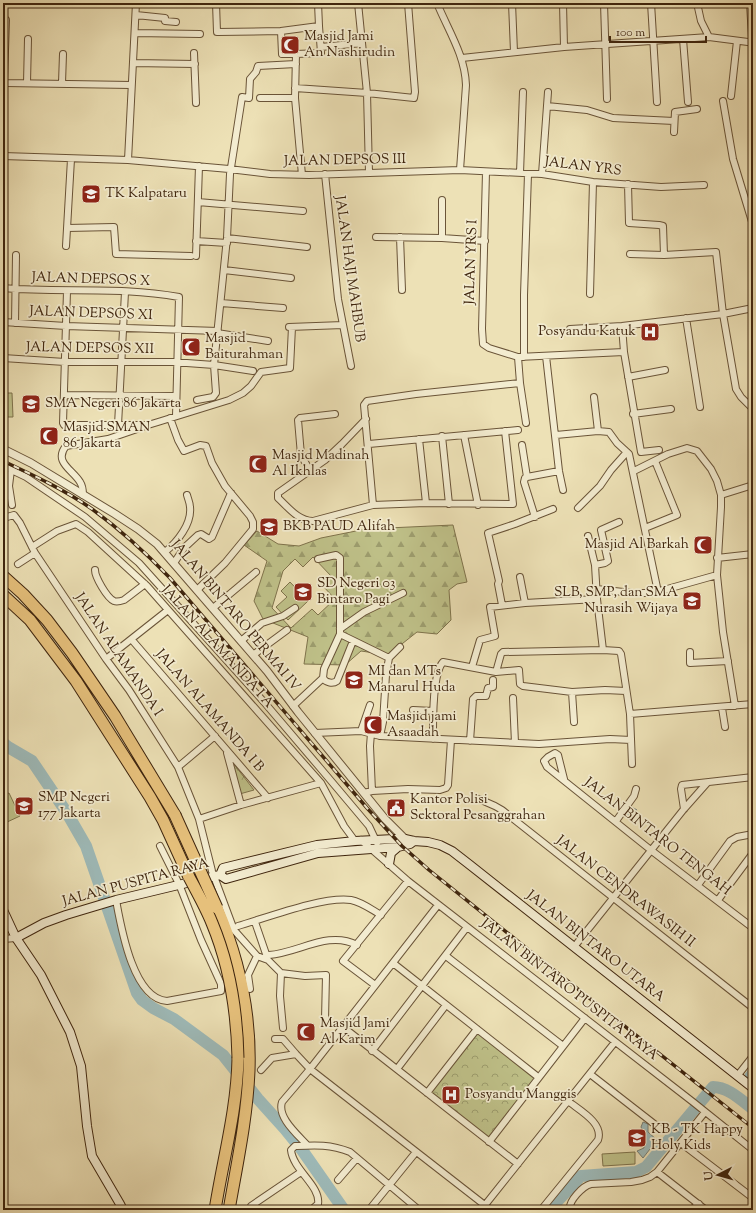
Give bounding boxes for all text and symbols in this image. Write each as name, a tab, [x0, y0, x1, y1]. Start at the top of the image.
scale bar	[610, 18, 706, 44]
text: 100 m	[616, 24, 645, 42]
place label: Masjid Jami An Nashirudin	[304, 27, 395, 63]
mosque icon: Masjid Jami An Nashirudin	[279, 34, 301, 56]
street label: JALAN DEPSOS III	[283, 150, 407, 172]
street label: JALAN YRS	[542, 152, 623, 182]
school or university icon: TK Kalpataru	[80, 183, 102, 205]
place label: TK Kalpataru	[105, 184, 187, 204]
street label: JALAN HAJI MAHBUB	[329, 194, 369, 344]
street label: JALAN YRS I	[460, 219, 483, 306]
street label: JALAN DEPSOS X	[30, 268, 151, 292]
street label: JALAN DEPSOS XI	[28, 302, 153, 326]
hospital icon: Posyandu Katuk	[639, 321, 661, 343]
place label: Posyandu Katuk	[538, 322, 636, 342]
place label: Masjid Baiturahman	[205, 329, 283, 365]
mosque icon: Masjid Baiturahman	[180, 336, 202, 358]
street label: JALAN DEPSOS XII	[25, 338, 155, 360]
school or university icon: SMA Negeri 86 Jakarta	[20, 393, 42, 415]
place label: SMA Negeri 86 Jakarta	[45, 394, 182, 414]
place label: Masjid SMAN 86 Jakarta	[63, 418, 150, 454]
mosque icon: Masjid SMAN 86 Jakarta	[38, 425, 60, 447]
place label: Masjid Madinah Al Ikhlas	[272, 446, 370, 482]
mosque icon: Masjid Madinah Al Ikhlas	[247, 453, 269, 475]
school or university icon: BKB PAUD Alifah	[258, 516, 280, 538]
place label: BKB PAUD Alifah	[283, 517, 395, 537]
mosque icon: Masjid Al Barkah	[692, 534, 714, 556]
street label: JALAN BINTARO PERMAI IV	[165, 535, 305, 697]
place label: Masjid Al Barkah	[585, 535, 689, 555]
place label: SD Negeri 03 Bintaro Pagi	[317, 574, 396, 610]
street label: JALAN ALAMANDA I A	[155, 580, 278, 713]
school or university icon: SD Negeri 03 Bintaro Pagi	[292, 581, 314, 603]
place label: SLB, SMP, dan SMA Nurasih Wijaya	[554, 583, 679, 619]
street label: JALAN ALAMANDA I	[69, 588, 167, 721]
school or university icon: SLB, SMP, dan SMA Nurasih Wijaya	[681, 590, 703, 612]
street label: JALAN ALAMANDA I B	[149, 644, 268, 777]
place label: MI dan MTs Manarul Huda	[368, 662, 456, 698]
school or university icon: MI dan MTs Manarul Huda	[343, 669, 365, 691]
place label: Masjid jami Asaadah	[387, 707, 457, 743]
mosque icon: Masjid jami Asaadah	[362, 714, 384, 736]
street label: JALAN BINTARO TENGAH	[578, 773, 735, 901]
place label: SMP Negeri 177 Jakarta	[38, 788, 110, 824]
place label: Kantor Polisi Sektoral Pesanggrahan	[410, 790, 545, 826]
school or university icon: SMP Negeri 177 Jakarta	[13, 795, 35, 817]
public building icon: Kantor Polisi Sektoral Pesanggrahan	[385, 797, 407, 819]
street label: JALAN CENDRAWASIH II	[550, 831, 699, 953]
street label: JALAN PUSPITA RAYA	[59, 854, 212, 912]
street label: JALAN BINTARO UTARA	[521, 886, 669, 1008]
street label: JALAN BINTARO PUSPITA RAYA	[475, 914, 662, 1066]
place label: Masjid Jami Al Karim	[320, 1014, 390, 1050]
mosque icon: Masjid Jami Al Karim	[295, 1021, 317, 1043]
hospital icon: Posyandu Manggis	[440, 1084, 462, 1106]
place label: Posyandu Manggis	[465, 1085, 576, 1105]
place label: KB - TK Happy Holy Kids	[651, 1120, 743, 1156]
school or university icon: KB - TK Happy Holy Kids	[626, 1127, 648, 1149]
north arrow	[698, 1155, 738, 1195]
text: U	[701, 1171, 718, 1182]

